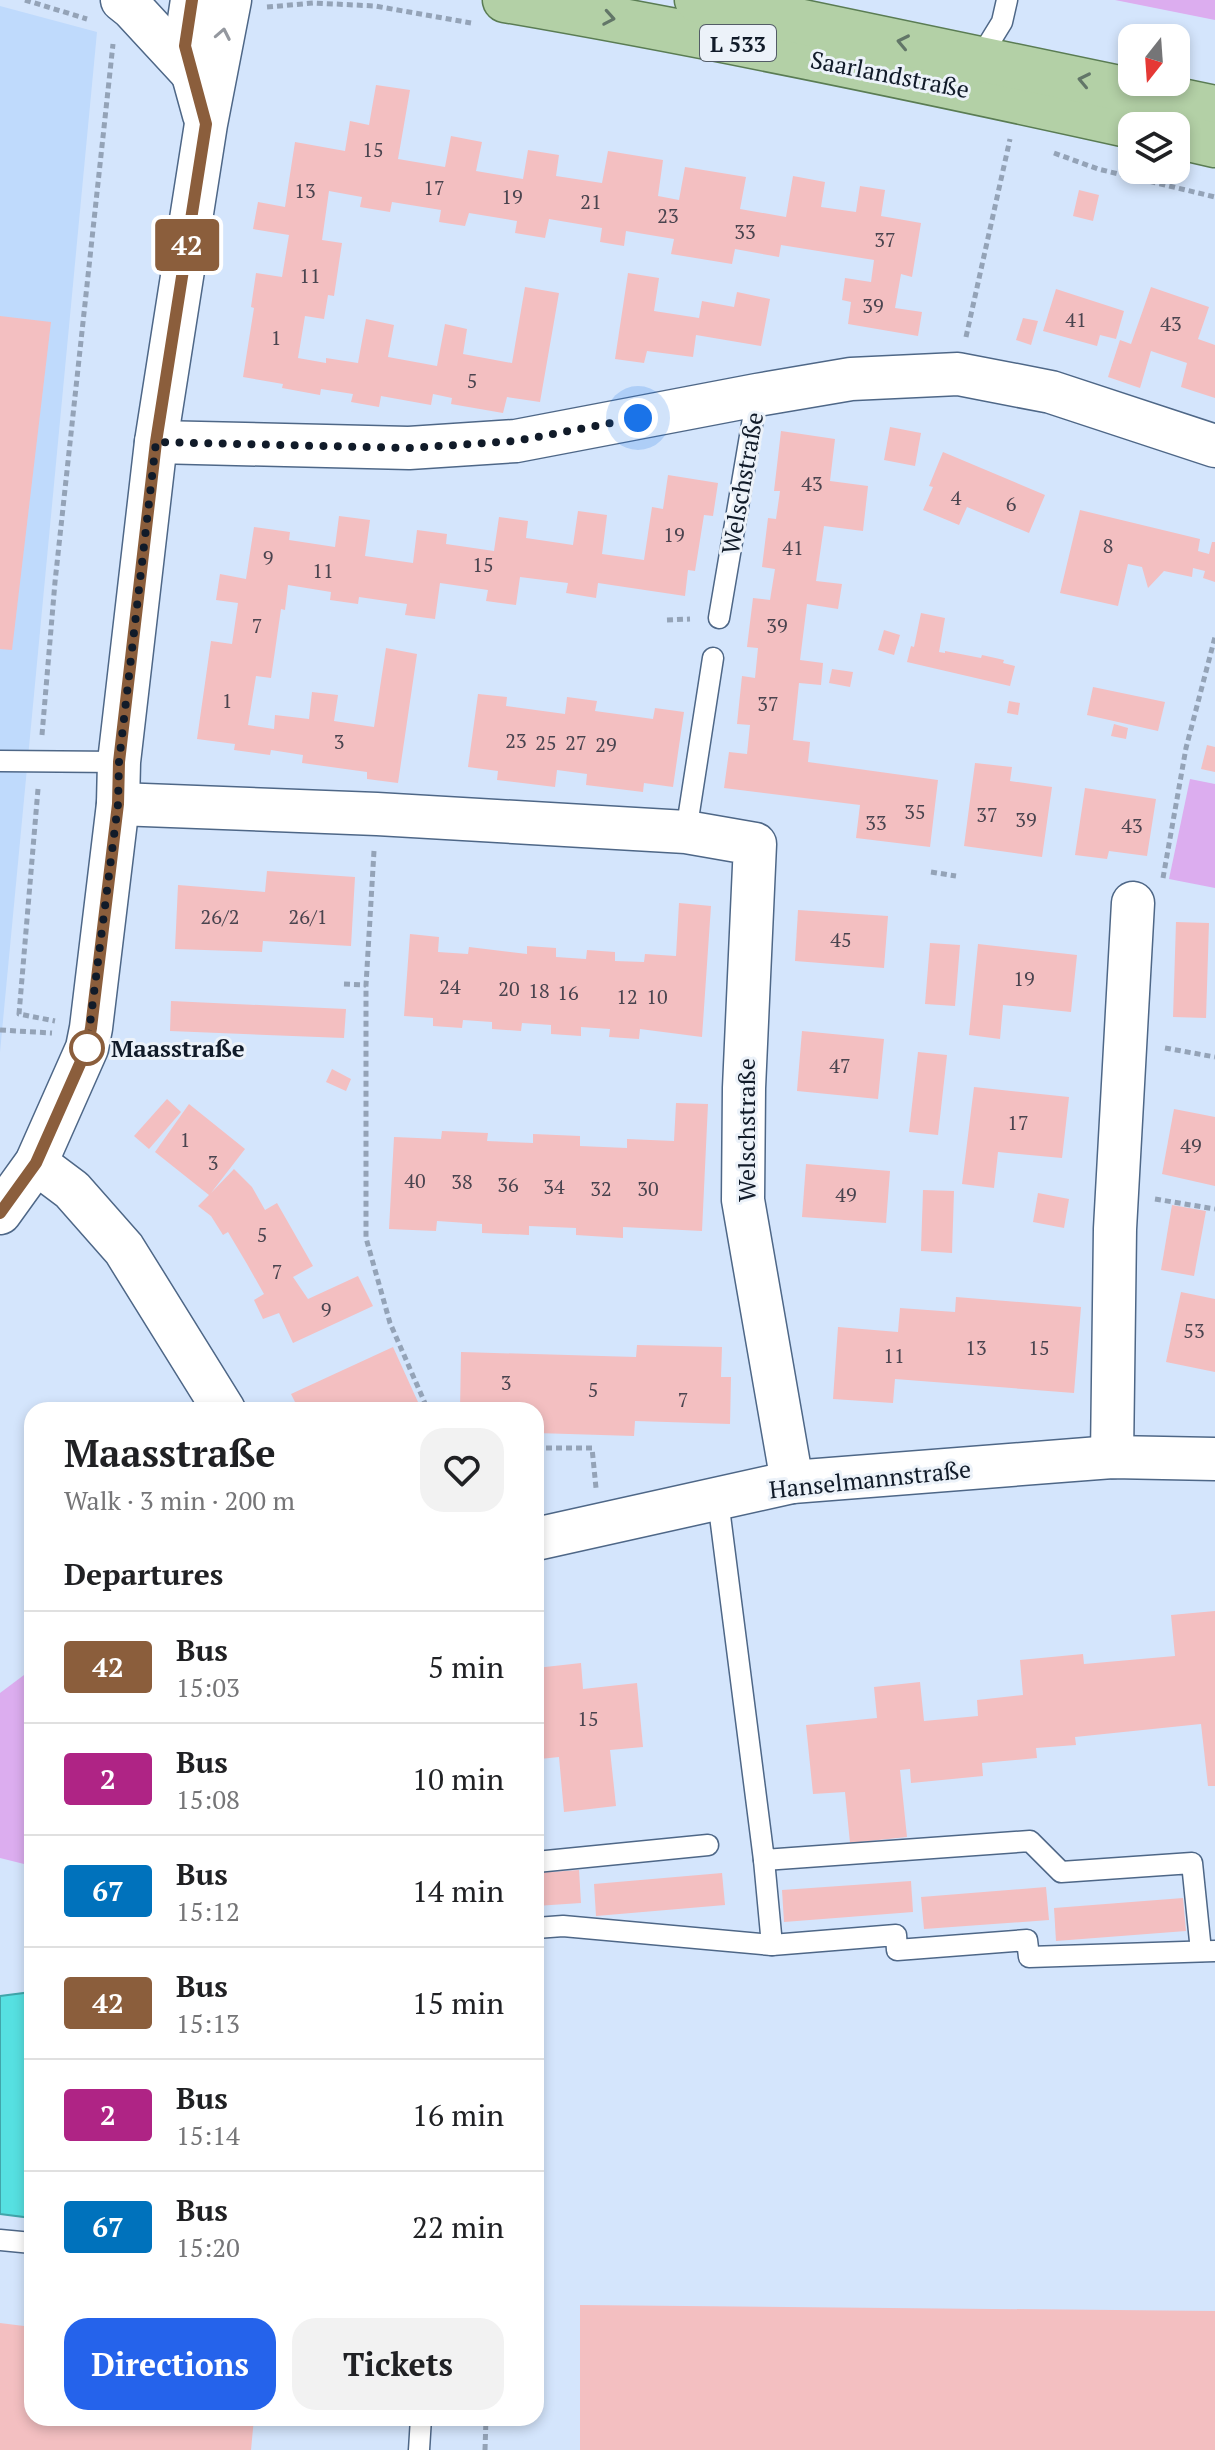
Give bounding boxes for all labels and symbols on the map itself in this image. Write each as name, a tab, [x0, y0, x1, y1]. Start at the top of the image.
one-way arrow	[603, 9, 616, 26]
north arrow	[1118, 24, 1190, 96]
road number: L 533	[700, 25, 776, 61]
one-way arrow	[214, 28, 231, 41]
one-way arrow	[896, 34, 910, 51]
street label: Saarlandstraße	[808, 43, 972, 105]
one-way arrow	[1078, 72, 1091, 89]
house number: 15	[362, 136, 384, 163]
house number: 17	[423, 174, 445, 201]
house number: 13	[294, 177, 316, 204]
house number: 19	[501, 183, 523, 210]
house number: 21	[580, 188, 602, 215]
house number: 23	[657, 202, 679, 229]
house number: 33	[734, 218, 756, 245]
line badge: 42	[151, 219, 223, 271]
house number: 37	[874, 226, 896, 253]
house number: 11	[299, 262, 321, 289]
house number: 39	[862, 292, 884, 319]
house number: 41	[1065, 306, 1087, 333]
house number: 43	[1160, 310, 1182, 337]
house number: 1	[271, 324, 281, 351]
house number: 5	[467, 367, 477, 394]
your location	[618, 398, 658, 438]
street label: Welschstraße	[714, 409, 770, 557]
house number: 43	[801, 470, 823, 497]
house number: 4	[951, 484, 962, 511]
house number: 6	[1006, 490, 1017, 517]
house number: 19	[663, 521, 685, 548]
house number: 8	[1103, 532, 1113, 559]
house number: 41	[782, 534, 804, 561]
house number: 9	[263, 544, 273, 571]
house number: 15	[472, 551, 494, 578]
house number: 11	[312, 557, 334, 584]
house number: 7	[252, 612, 262, 639]
house number: 39	[766, 612, 788, 639]
house number: 1	[222, 687, 232, 714]
house number: 37	[757, 690, 779, 717]
house number: 23	[505, 727, 527, 754]
house number: 3	[334, 728, 344, 755]
house number: 25	[535, 729, 557, 756]
house number: 27	[565, 729, 587, 756]
house number: 29	[595, 731, 617, 758]
house number: 35	[904, 798, 926, 825]
house number: 37	[976, 801, 998, 828]
house number: 39	[1015, 806, 1037, 833]
house number: 33	[865, 809, 887, 836]
house number: 43	[1121, 812, 1143, 839]
house number: 26/2	[201, 903, 239, 930]
house number: 26/1	[289, 903, 327, 930]
house number: 45	[830, 926, 852, 953]
house number: 19	[1013, 965, 1035, 992]
house number: 24	[439, 973, 461, 1000]
house number: 20	[498, 975, 520, 1002]
house number: 18	[528, 977, 550, 1004]
house number: 16	[557, 979, 579, 1006]
house number: 12	[616, 983, 638, 1010]
house number: 10	[646, 983, 668, 1010]
marker: Maasstraße	[70, 1031, 104, 1065]
place label: Maasstraße	[111, 1032, 245, 1064]
house number: 47	[829, 1052, 851, 1079]
street label: Welschstraße	[730, 1058, 762, 1202]
house number: 17	[1007, 1109, 1029, 1136]
house number: 1	[180, 1126, 190, 1153]
house number: 49	[1180, 1132, 1202, 1159]
house number: 3	[208, 1149, 218, 1176]
house number: 40	[404, 1167, 426, 1194]
house number: 38	[451, 1168, 473, 1195]
house number: 36	[497, 1171, 519, 1198]
house number: 34	[543, 1173, 565, 1200]
house number: 32	[590, 1175, 612, 1202]
house number: 30	[637, 1175, 659, 1202]
house number: 49	[835, 1181, 857, 1208]
house number: 5	[257, 1221, 267, 1248]
house number: 7	[272, 1258, 282, 1285]
house number: 9	[321, 1296, 331, 1323]
house number: 53	[1183, 1317, 1205, 1344]
house number: 13	[965, 1334, 987, 1361]
house number: 15	[1028, 1334, 1050, 1361]
house number: 11	[883, 1342, 905, 1369]
house number: 3	[501, 1369, 511, 1396]
house number: 5	[588, 1376, 598, 1403]
house number: 7	[678, 1386, 688, 1413]
street label: Hanselmannstraße	[767, 1452, 973, 1506]
house number: 15	[577, 1705, 599, 1732]

